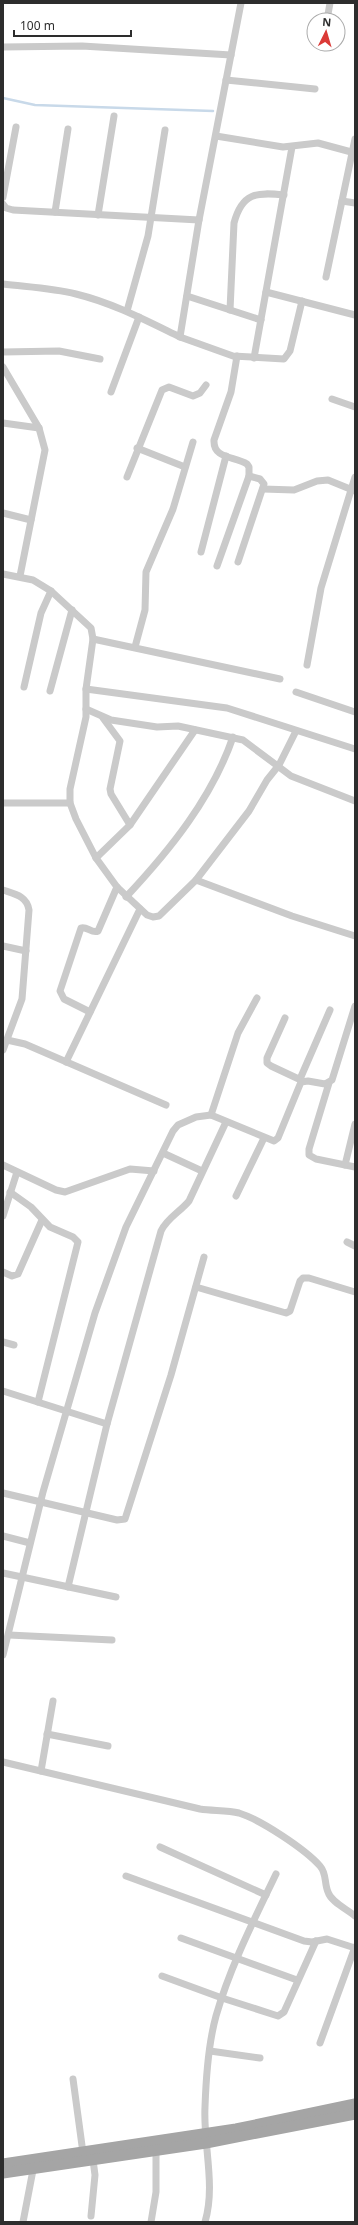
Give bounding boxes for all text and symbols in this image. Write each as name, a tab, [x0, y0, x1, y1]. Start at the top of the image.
scale bar	[14, 12, 131, 38]
north arrow	[306, 12, 346, 52]
text: N	[322, 14, 332, 29]
text: 100 m	[20, 17, 55, 34]

